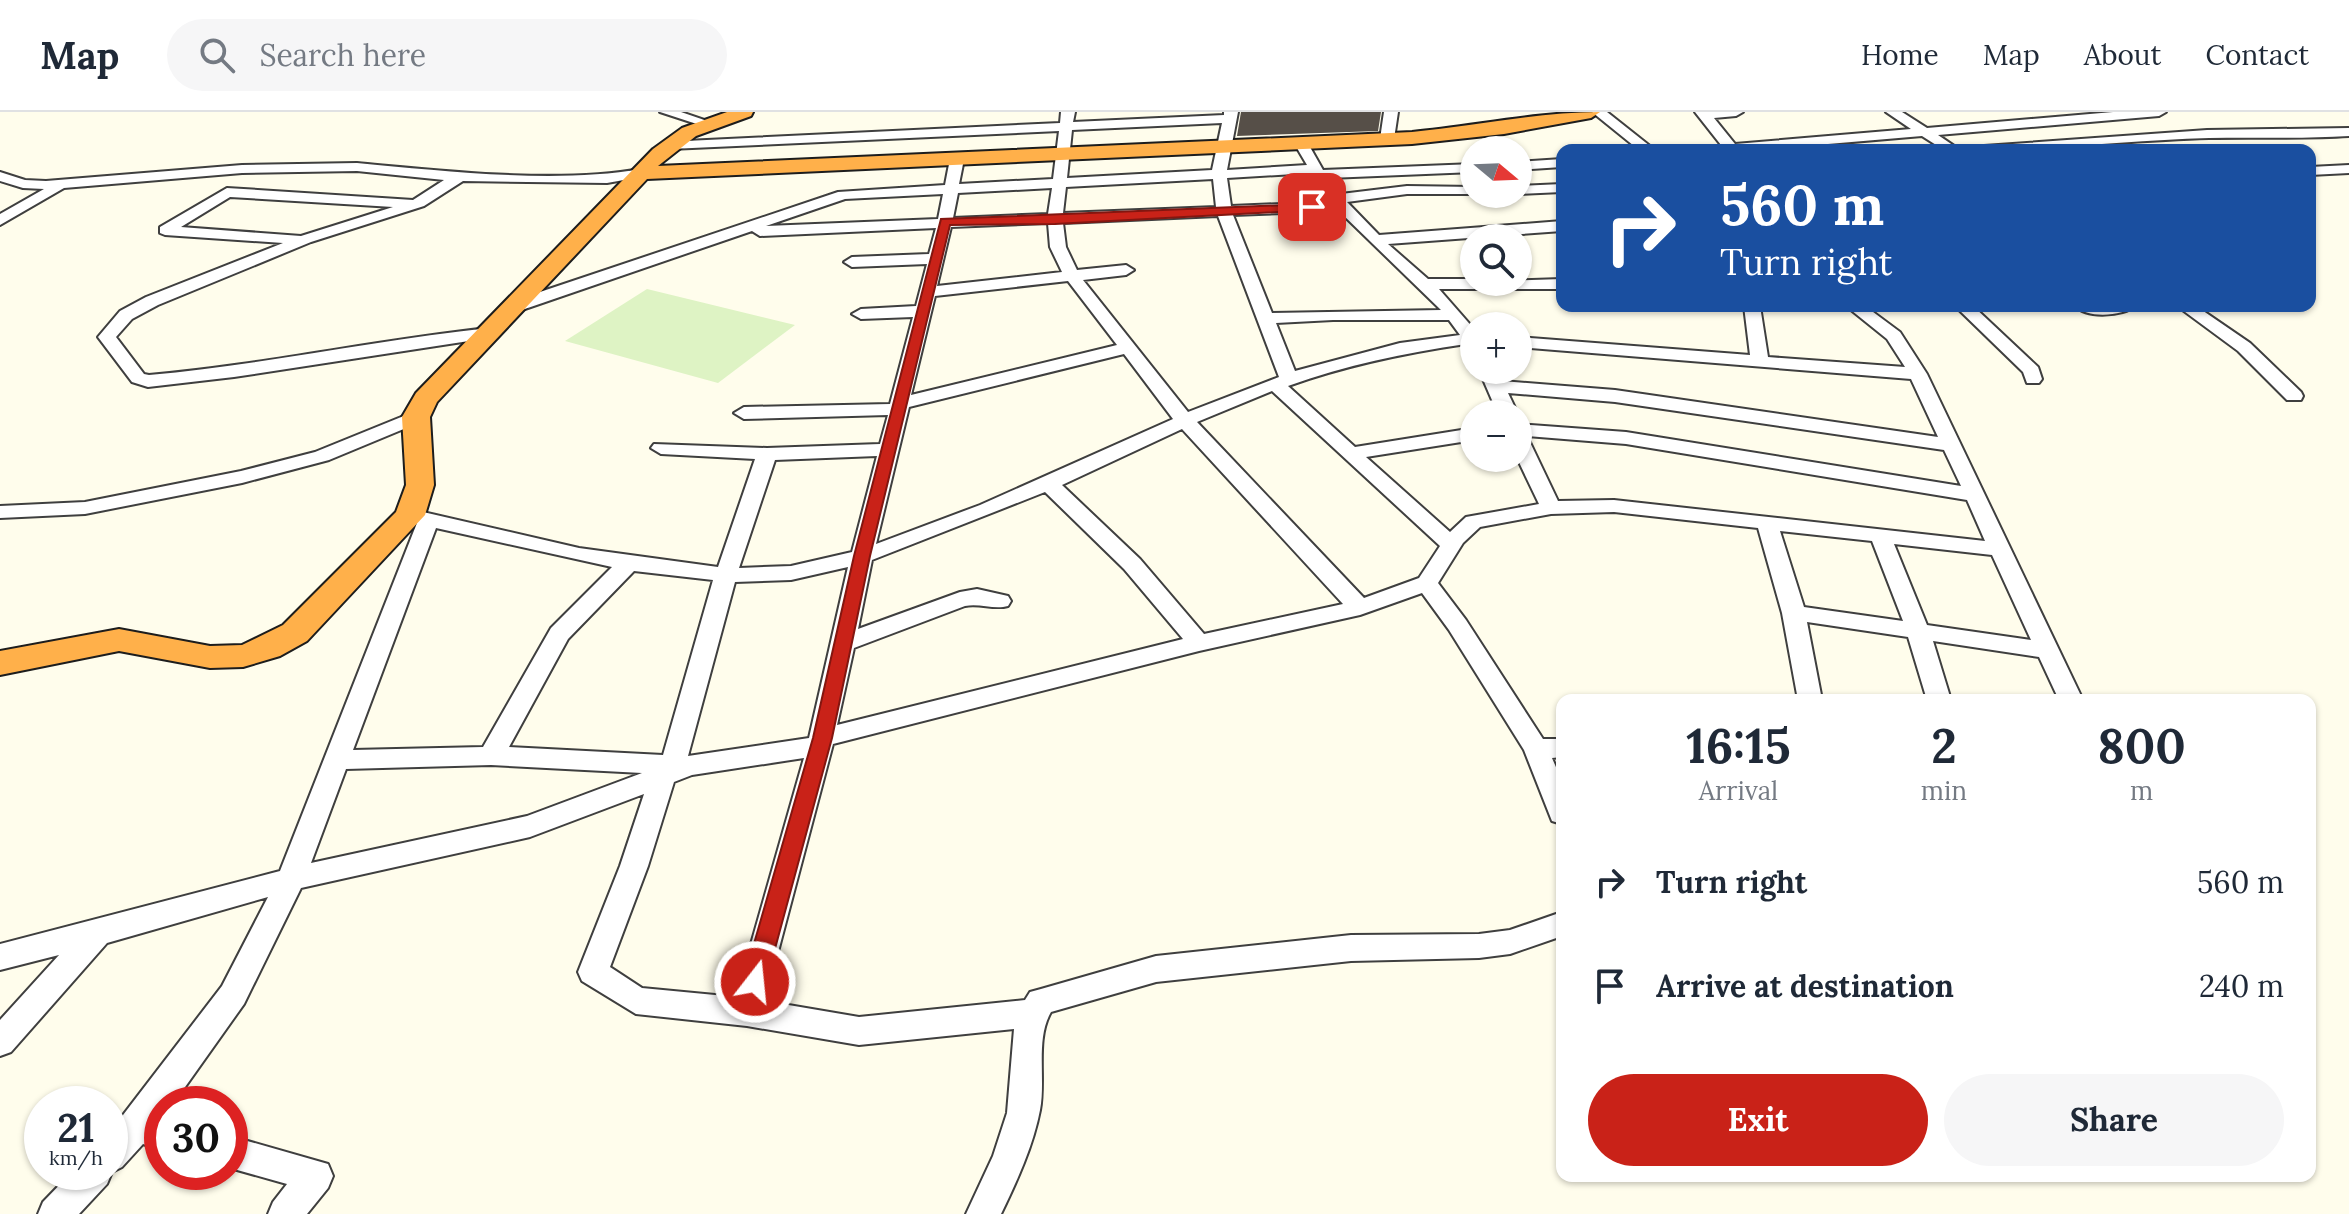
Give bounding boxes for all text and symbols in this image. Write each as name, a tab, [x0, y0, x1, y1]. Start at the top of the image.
search box	[167, 19, 727, 91]
text: Map	[40, 31, 119, 79]
icon: search	[195, 33, 239, 77]
text: Search here	[259, 36, 426, 74]
text: Home	[1861, 37, 1939, 73]
text: Map	[1983, 37, 2040, 73]
text: About	[2084, 37, 2161, 73]
text: Contact	[2205, 37, 2309, 73]
north arrow	[1460, 136, 1532, 208]
map controls	[1460, 136, 1532, 472]
text: 560 m	[1720, 169, 1884, 240]
pin	[1278, 173, 1346, 241]
icon: right	[1588, 176, 1692, 280]
icon: arrive	[1290, 185, 1334, 229]
button: search	[1460, 224, 1532, 296]
text: Turn right	[1720, 239, 1893, 285]
button: +	[1460, 312, 1532, 384]
button: −	[1460, 400, 1532, 472]
text: 16:15	[1686, 715, 1791, 776]
text: 2	[1931, 715, 1957, 776]
text: 800	[2097, 715, 2186, 776]
text: Arrival	[1699, 774, 1778, 807]
text: min	[1921, 774, 1967, 807]
text: m	[2130, 774, 2153, 807]
icon: right	[1588, 860, 1632, 904]
text: Turn right	[1656, 863, 1807, 901]
text: 560 m	[2197, 863, 2284, 901]
position arrow	[713, 940, 797, 1024]
icon: arrive	[1588, 964, 1632, 1008]
text: Arrive at destination	[1656, 967, 1954, 1005]
text: 240 m	[2199, 967, 2284, 1005]
button: Exit	[1588, 1074, 1928, 1166]
button: Share	[1944, 1074, 2284, 1166]
speed limit sign: 30	[144, 1086, 248, 1190]
text: 21	[57, 1102, 95, 1153]
text: km/h	[49, 1145, 103, 1170]

